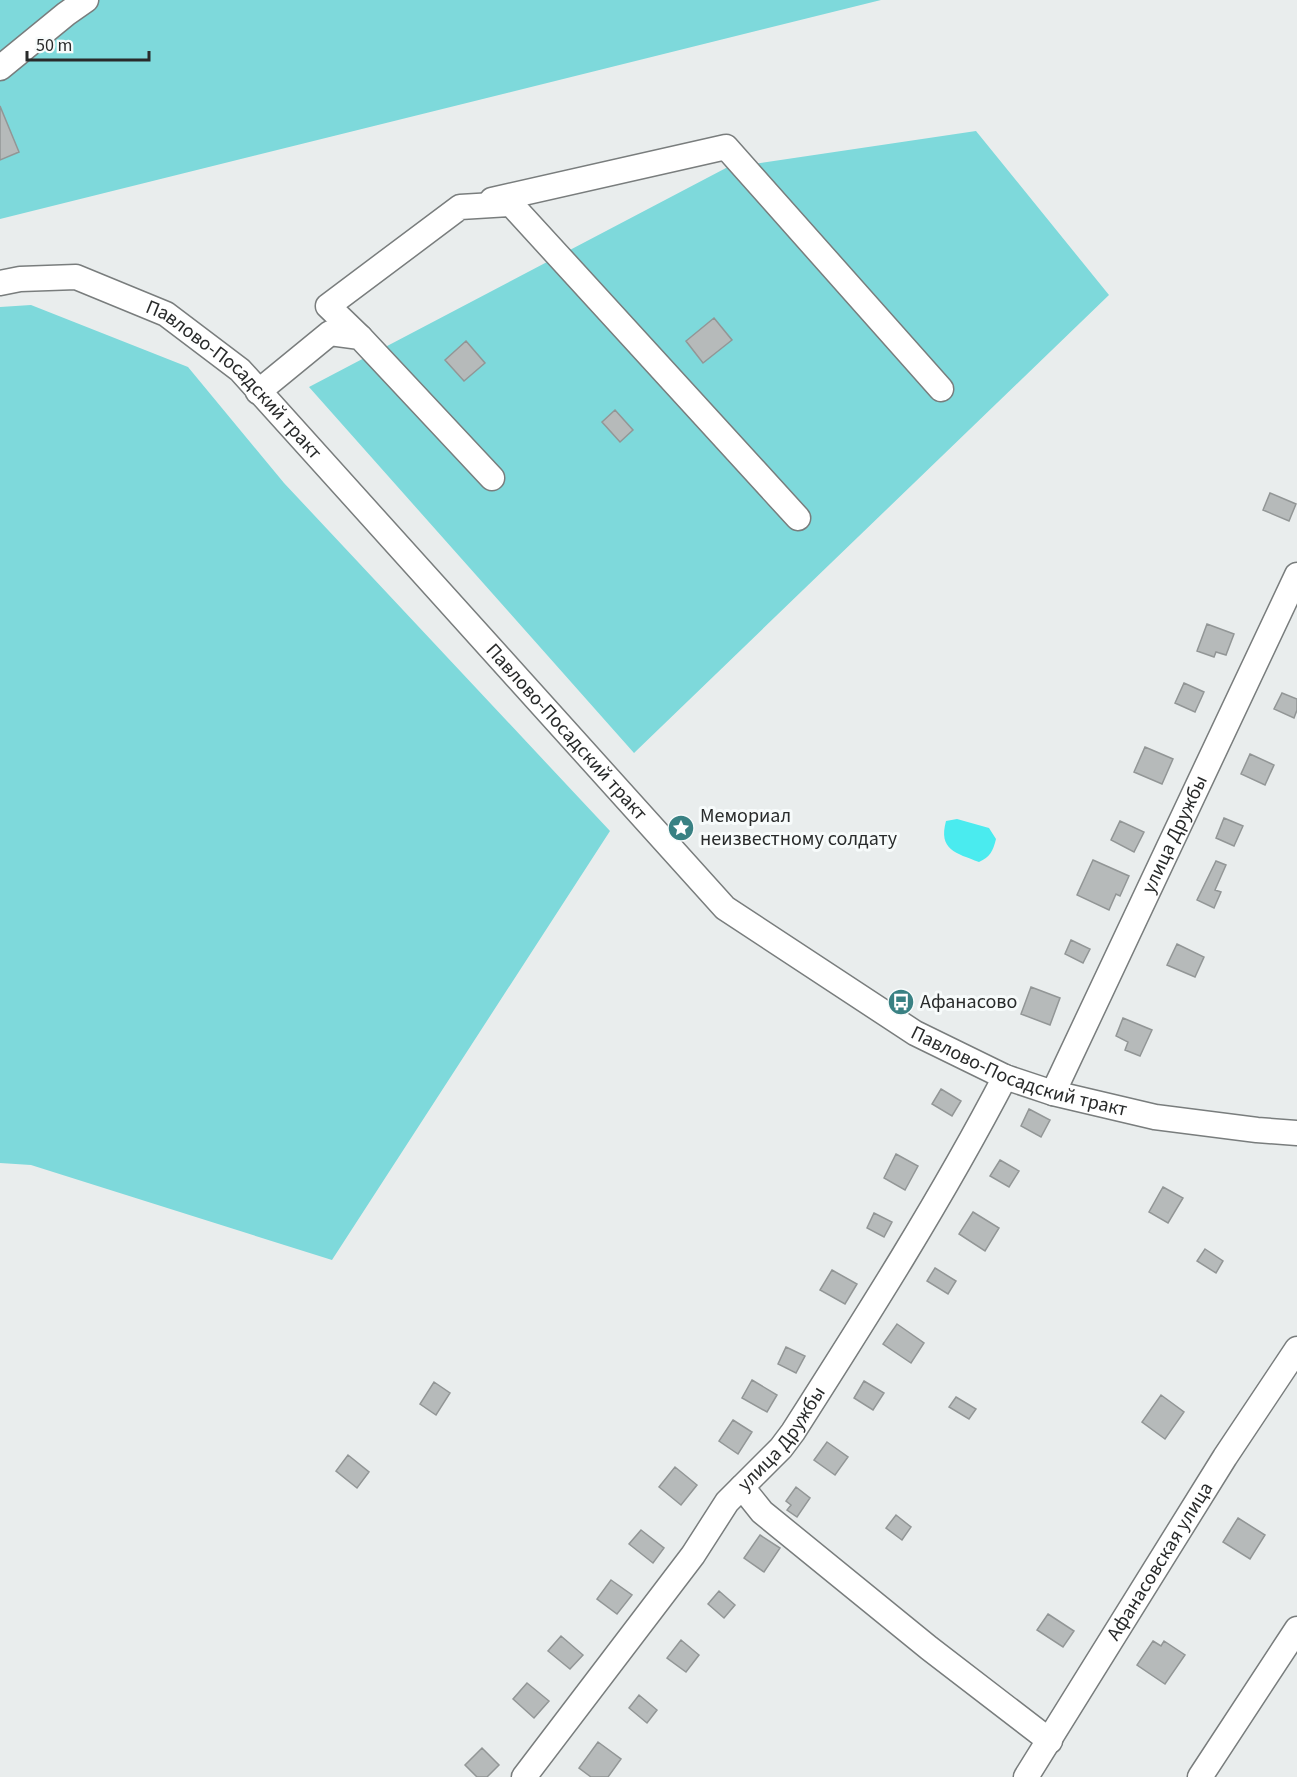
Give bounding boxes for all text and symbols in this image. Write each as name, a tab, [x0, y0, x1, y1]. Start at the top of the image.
scale bar	[27, 24, 148, 62]
text: 50 m	[36, 33, 72, 58]
street label: Павлово-Посадский тракт	[141, 293, 328, 466]
street label: Павлово-Посадский тракт	[479, 637, 654, 827]
street label: улица Дружбы	[1135, 770, 1215, 898]
place label: Мемориал неизвестному солдату	[700, 802, 898, 853]
place icon: Мемориал неизвестному солдату	[666, 813, 696, 843]
bus stop icon: Афанасово	[886, 987, 916, 1017]
place label: Афанасово	[920, 988, 1017, 1016]
street label: Павлово-Посадский тракт	[906, 1019, 1130, 1124]
street label: улица Дружбы	[731, 1381, 833, 1498]
street label: Афанасовская улица	[1100, 1477, 1220, 1646]

